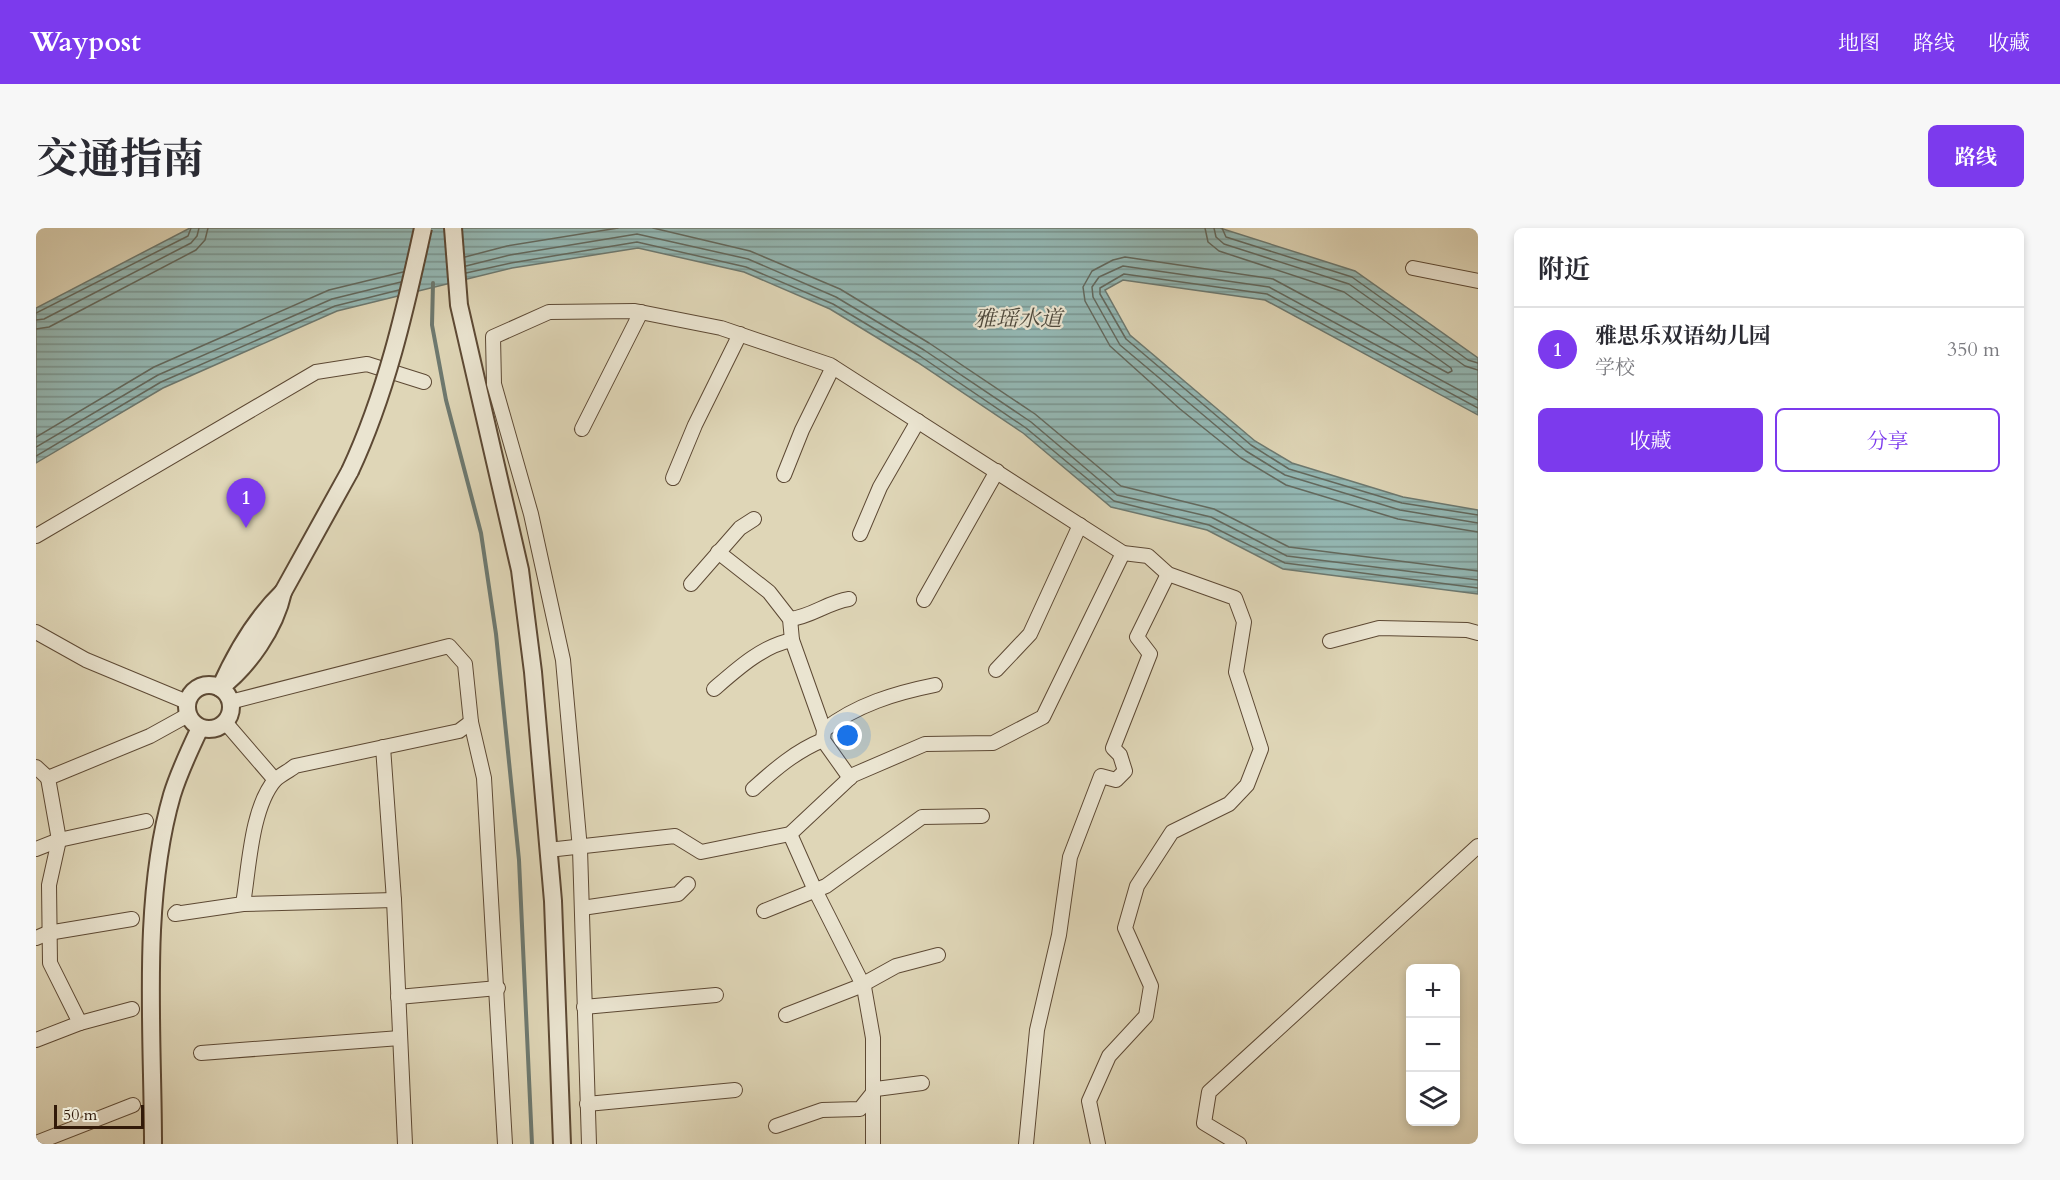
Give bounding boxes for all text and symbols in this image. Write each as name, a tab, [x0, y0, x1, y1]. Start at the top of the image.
text: Waypost	[30, 23, 141, 61]
text: 地图	[1838, 29, 1880, 58]
text: 路线	[1913, 29, 1955, 58]
text: 收藏	[1988, 29, 2030, 58]
button: 路线	[1928, 125, 2024, 187]
text: 交通指南	[36, 131, 204, 188]
text: 附近	[1538, 252, 1590, 287]
water label: 雅瑶水道	[974, 304, 1065, 334]
text: 雅思乐双语幼儿园	[1595, 321, 1771, 351]
text: 1	[1552, 336, 1563, 363]
text: 350 m	[1947, 336, 2000, 363]
text: 学校	[1595, 354, 1635, 381]
button: 收藏	[1538, 408, 1763, 472]
button: 分享	[1775, 408, 2000, 472]
pin: 1	[226, 478, 266, 528]
your location	[833, 721, 862, 750]
map controls	[1406, 964, 1460, 1126]
button: +	[1406, 964, 1460, 1018]
button: −	[1406, 1018, 1460, 1072]
button: layers	[1406, 1072, 1460, 1126]
scale bar	[54, 1102, 144, 1130]
text: 50 m	[63, 1104, 97, 1126]

